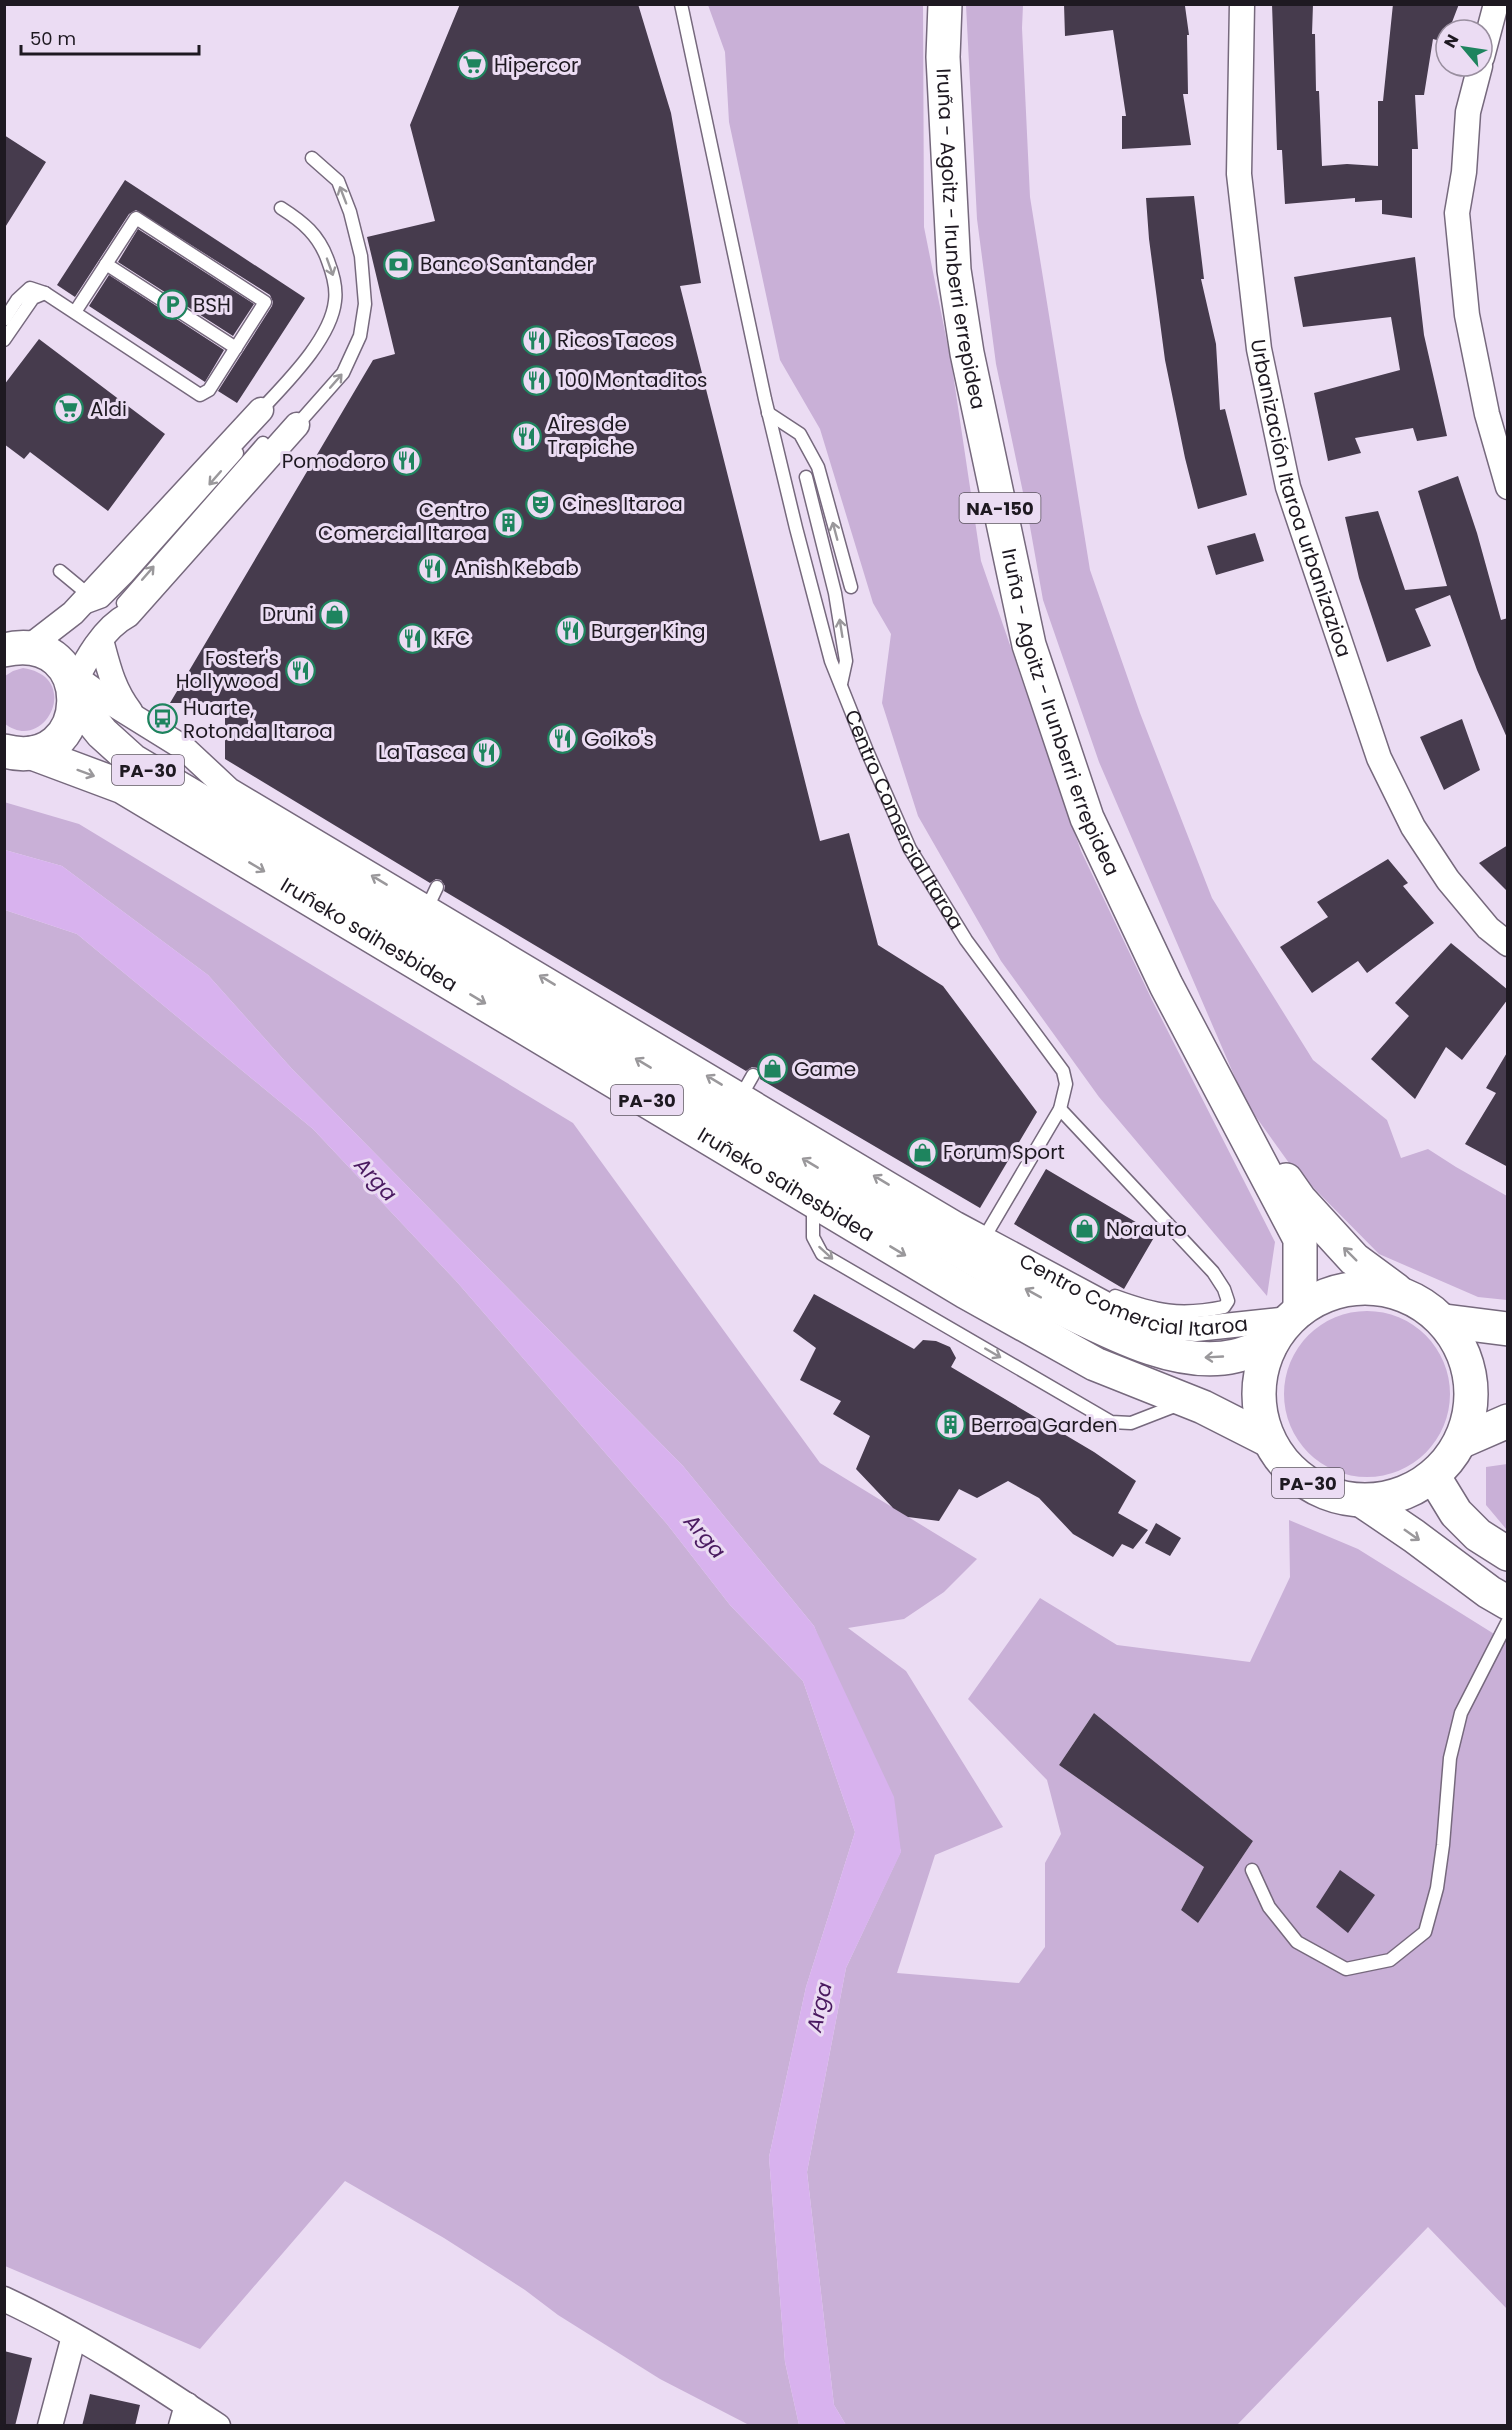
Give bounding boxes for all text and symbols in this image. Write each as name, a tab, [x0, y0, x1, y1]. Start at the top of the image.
scale bar	[21, 18, 200, 56]
north arrow	[1434, 18, 1494, 78]
text: 50 m	[30, 26, 76, 51]
text: N	[1438, 30, 1464, 52]
supermarket icon: Hipercor	[457, 49, 489, 81]
place label: Hipercor	[494, 51, 579, 79]
street label: Iruña - Agoitz - Irunberri errepidea	[930, 68, 993, 412]
one-way arrow	[337, 187, 348, 205]
bank icon: Banco Santander	[383, 248, 415, 280]
place label: Banco Santander	[420, 250, 594, 278]
one-way arrow	[326, 257, 337, 276]
parking icon: BSH	[156, 289, 188, 321]
place label: BSH	[193, 291, 231, 319]
restaurant icon: Ricos Tacos	[520, 324, 552, 356]
place label: Ricos Tacos	[557, 326, 675, 354]
street label: Urbanización Itaroa urbanizazioa	[1244, 338, 1358, 661]
restaurant icon: 100 Montaditos	[521, 364, 553, 396]
place label: 100 Montaditos	[558, 366, 707, 394]
one-way arrow	[329, 374, 343, 389]
supermarket icon: Aldi	[53, 393, 85, 425]
place label: Aldi	[90, 395, 127, 423]
place label: Aires de Trapiche	[547, 410, 635, 461]
restaurant icon: Aires de Trapiche	[510, 420, 542, 452]
restaurant icon: Pomodoro	[391, 445, 423, 477]
place label: Pomodoro	[282, 447, 386, 475]
one-way arrow	[208, 470, 222, 485]
theatre icon: Cines Itaroa	[525, 488, 557, 520]
place label: Cines Itaroa	[562, 490, 683, 518]
road number: NA-150	[960, 493, 1040, 523]
place label: Centro Comercial Itaroa	[318, 496, 487, 547]
building icon: Centro Comercial Itaroa	[492, 506, 524, 538]
one-way arrow	[829, 522, 840, 541]
street label: Iruña - Agoitz - Irunberri errepidea	[995, 546, 1126, 880]
restaurant icon: Anish Kebab	[417, 552, 449, 584]
place label: Anish Kebab	[454, 554, 579, 582]
one-way arrow	[141, 566, 155, 581]
shop icon: Druni	[319, 598, 351, 630]
place label: Druni	[262, 600, 314, 628]
restaurant icon: Burger King	[554, 615, 586, 647]
place label: Burger King	[591, 617, 705, 645]
one-way arrow	[835, 619, 846, 638]
restaurant icon: KFC	[396, 622, 428, 654]
place label: KFC	[433, 624, 471, 652]
place label: Foster's Hollywood	[176, 644, 279, 695]
restaurant icon: Foster's Hollywood	[284, 654, 316, 686]
place label: Huarte, Rotonda Itaroa	[183, 694, 333, 745]
bus stop icon: Huarte, Rotonda Itaroa	[146, 703, 178, 735]
street label: Centro Comercial Itaroa	[838, 706, 970, 935]
restaurant icon: Goiko's	[547, 723, 579, 755]
place label: Goiko's	[584, 725, 654, 753]
restaurant icon: La Tasca	[471, 736, 503, 768]
place label: La Tasca	[378, 738, 466, 766]
road number: PA-30	[112, 755, 184, 785]
one-way arrow	[77, 769, 95, 780]
one-way arrow	[248, 861, 265, 873]
street label: Iruñeko saihesbidea	[276, 871, 463, 998]
one-way arrow	[371, 873, 388, 885]
one-way arrow	[539, 973, 556, 985]
one-way arrow	[469, 994, 486, 1006]
shop icon: Game	[757, 1053, 789, 1085]
place label: Game	[794, 1055, 856, 1083]
one-way arrow	[635, 1056, 652, 1068]
one-way arrow	[706, 1073, 723, 1085]
road number: PA-30	[611, 1085, 683, 1115]
street label: Iruñeko saihesbidea	[692, 1120, 880, 1248]
shop icon: Forum Sport	[906, 1136, 938, 1168]
place label: Forum Sport	[943, 1138, 1065, 1166]
water label: Arga	[348, 1150, 404, 1207]
one-way arrow	[802, 1156, 819, 1168]
one-way arrow	[873, 1173, 890, 1185]
shop icon: Norauto	[1069, 1213, 1101, 1245]
place label: Norauto	[1106, 1215, 1187, 1243]
one-way arrow	[889, 1245, 906, 1257]
one-way arrow	[817, 1246, 833, 1260]
one-way arrow	[1343, 1246, 1358, 1261]
street label: Centro Comercial Itaroa	[1014, 1247, 1249, 1343]
one-way arrow	[1025, 1287, 1042, 1299]
one-way arrow	[983, 1348, 1001, 1359]
one-way arrow	[1205, 1352, 1225, 1363]
building icon: Berroa Garden	[934, 1409, 966, 1441]
place label: Berroa Garden	[971, 1411, 1118, 1439]
road number: PA-30	[1272, 1468, 1344, 1498]
water label: Arga	[677, 1507, 732, 1565]
one-way arrow	[1404, 1528, 1420, 1541]
water label: Arga	[799, 1979, 839, 2036]

